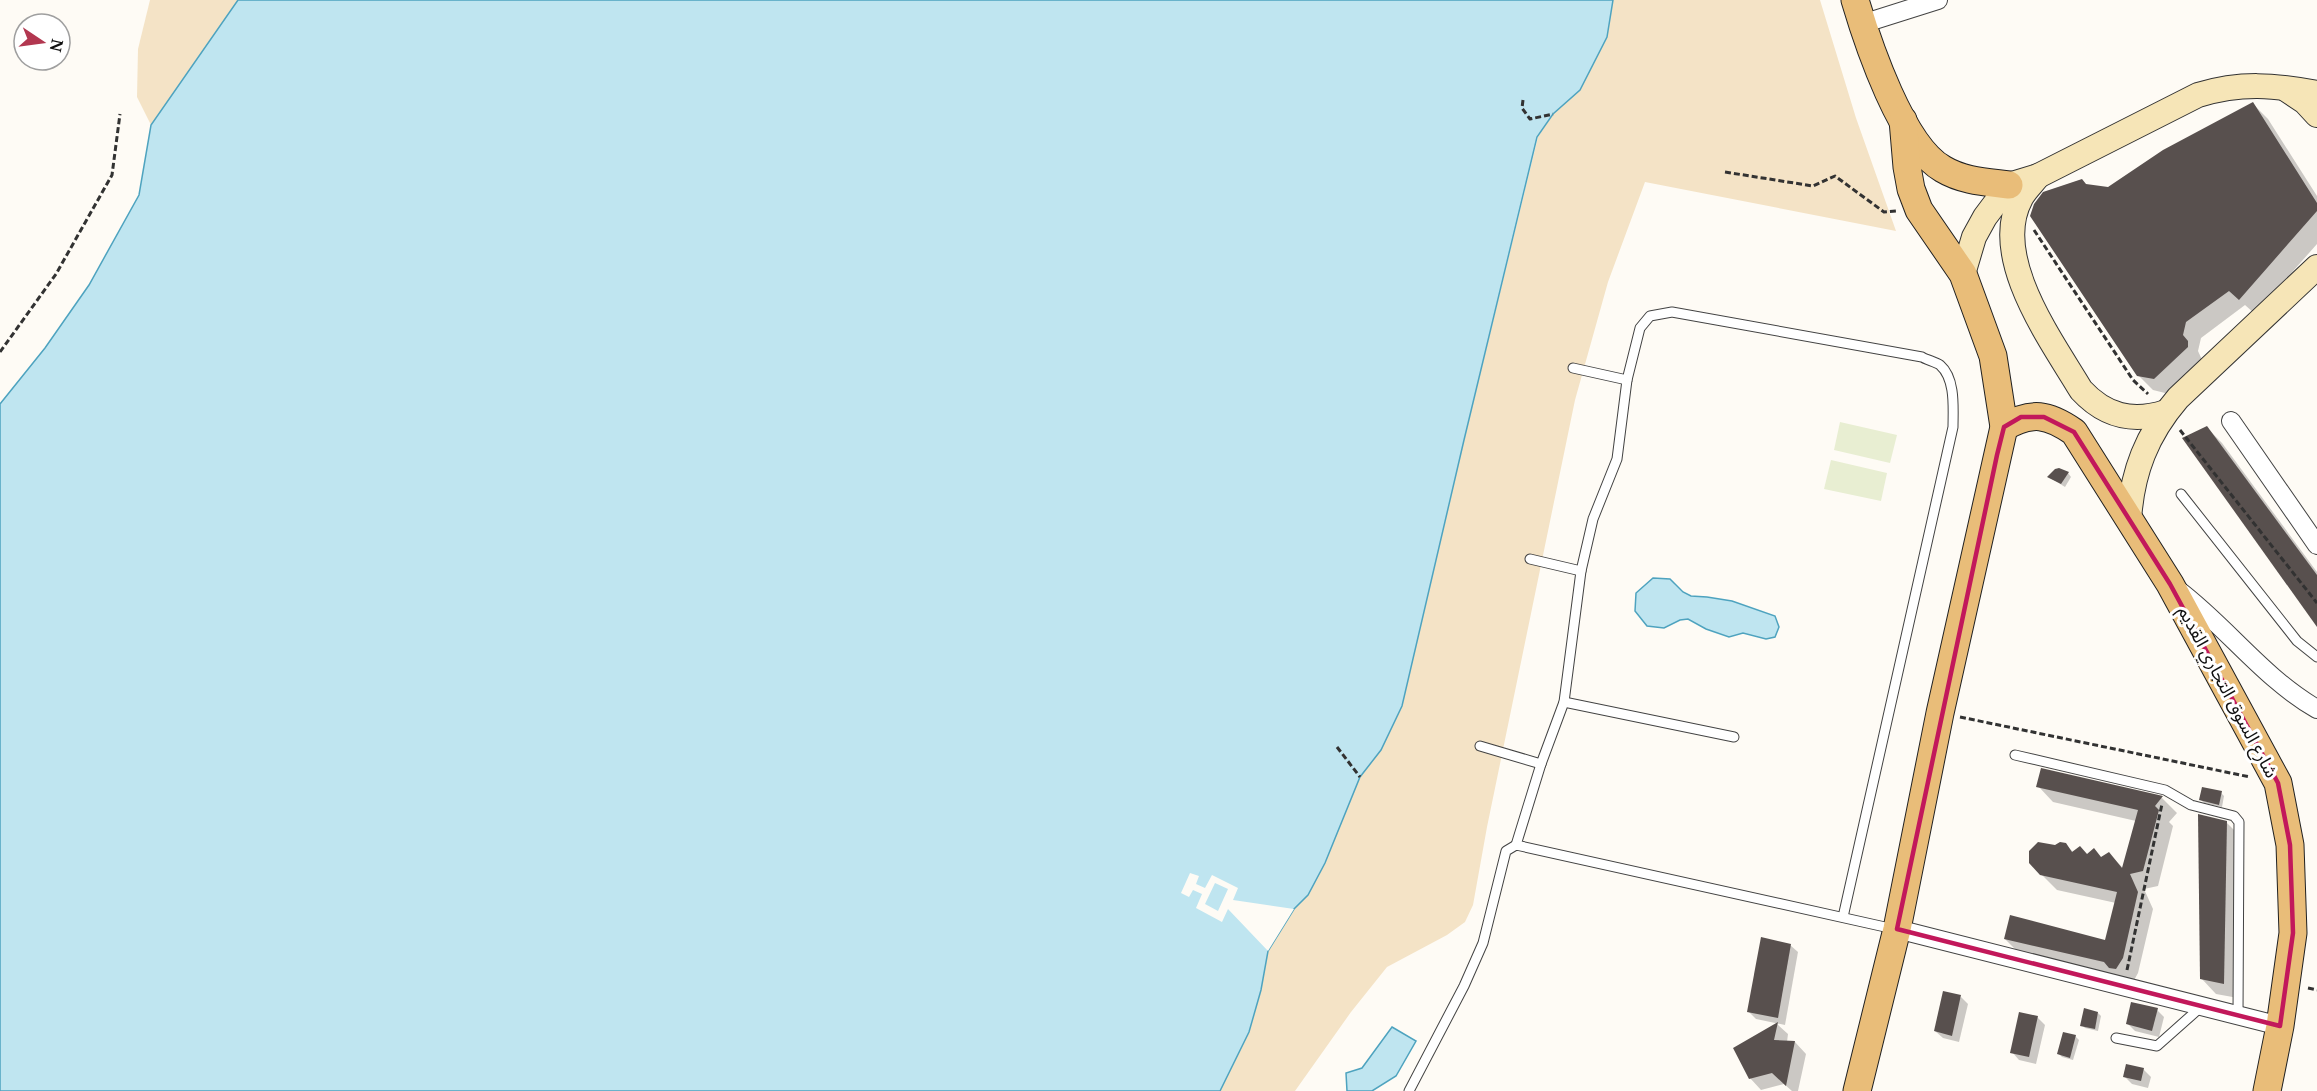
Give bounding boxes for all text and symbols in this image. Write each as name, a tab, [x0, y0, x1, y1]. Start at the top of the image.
north arrow	[12, 12, 72, 72]
text: N	[44, 37, 69, 54]
street label: شارع السوق التجاري القديم	[2171, 601, 2284, 783]

